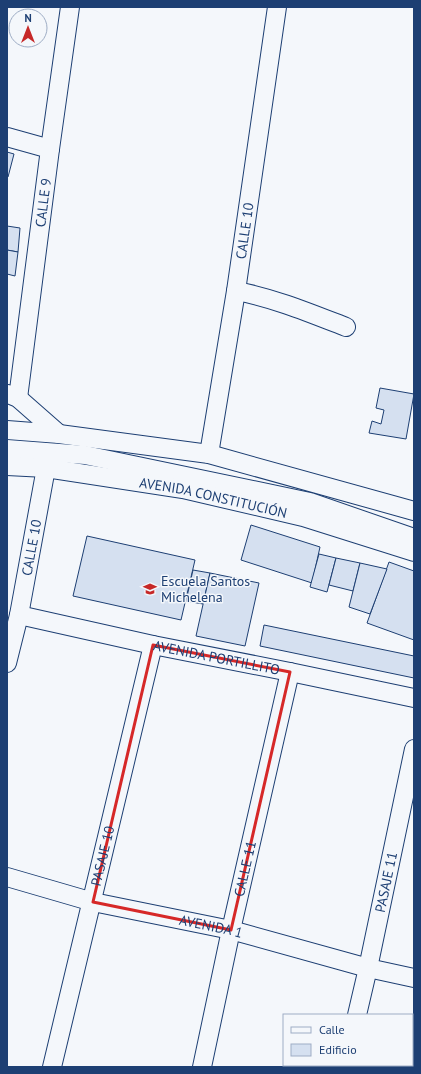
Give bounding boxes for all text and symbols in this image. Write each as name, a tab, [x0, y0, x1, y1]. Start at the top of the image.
north arrow	[8, 8, 48, 48]
text: N	[24, 11, 32, 25]
street label: CALLE 9	[31, 177, 55, 228]
street label: CALLE 10	[232, 201, 258, 260]
street label: AVENIDA CONSTITUCIÓN	[138, 473, 289, 522]
street label: CALLE 10	[17, 518, 45, 577]
place label: Escuela Santos Michelena	[161, 572, 250, 606]
school or university icon: Escuela Santos Michelena	[142, 581, 158, 597]
street label: AVENIDA PORTILLITO	[152, 636, 281, 679]
street label: PASAJE 10	[87, 824, 118, 888]
street label: CALLE 11	[230, 839, 260, 898]
street label: PASAJE 11	[371, 850, 401, 914]
street label: AVENIDA 1	[178, 911, 245, 942]
legend	[283, 1014, 413, 1066]
text: Calle	[319, 1022, 345, 1037]
text: Edificio	[319, 1042, 357, 1057]

